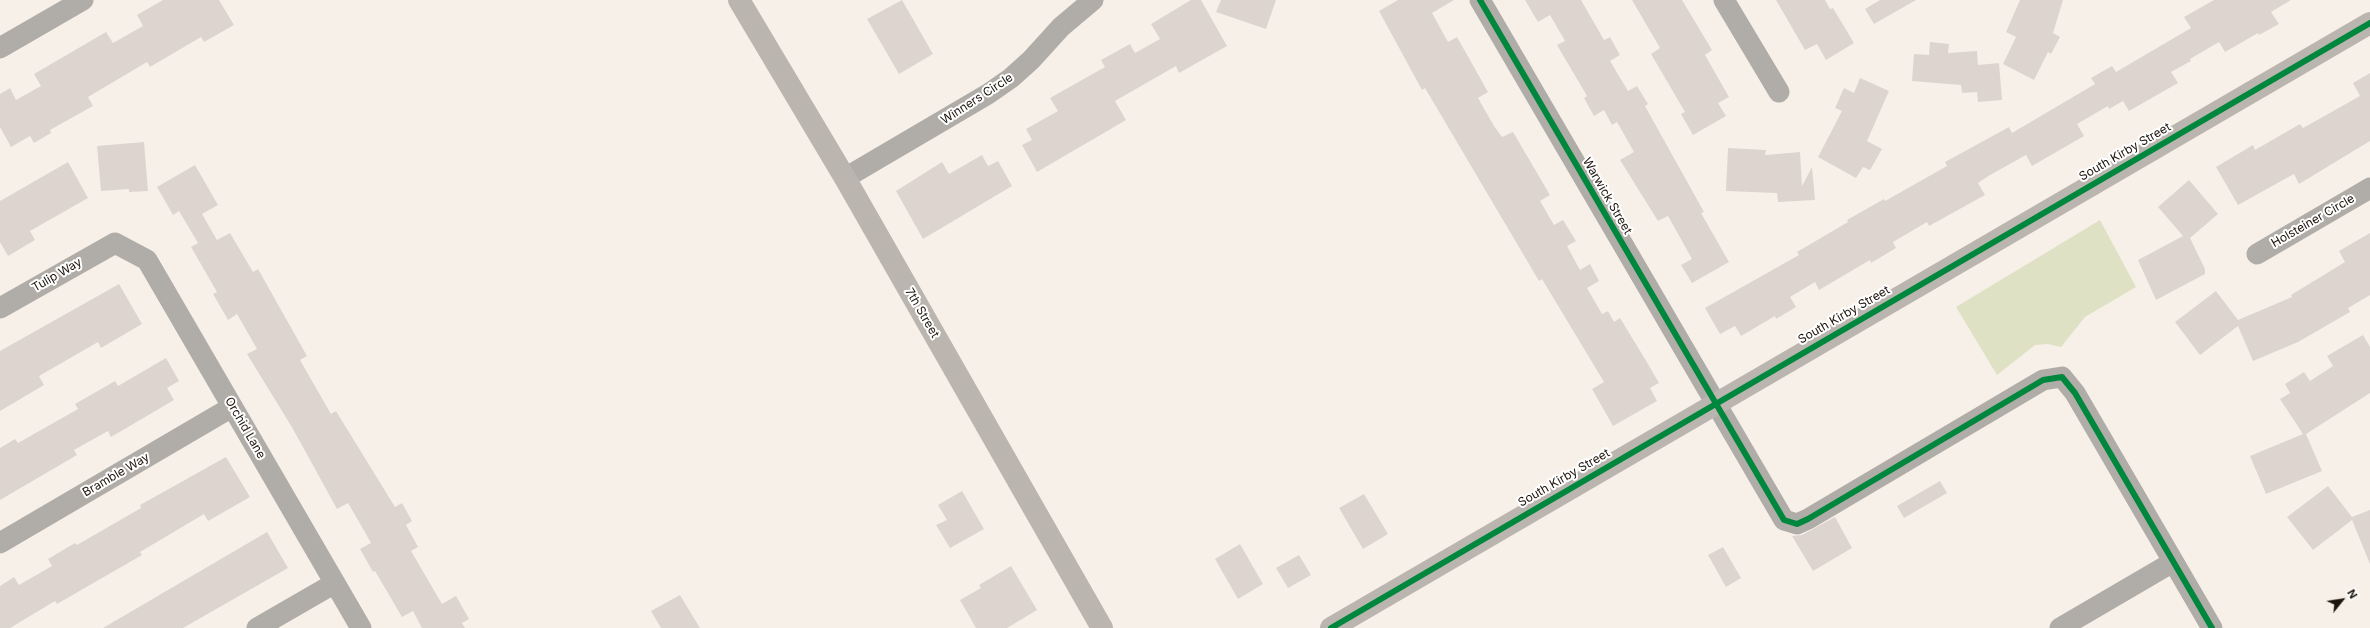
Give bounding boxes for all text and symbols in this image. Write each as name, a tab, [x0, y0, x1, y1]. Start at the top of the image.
street label: Winners Circle	[938, 70, 1016, 128]
street label: South Kirby Street	[2077, 120, 2173, 184]
street label: Warwick Street	[1579, 155, 1635, 237]
street label: Holsteiner Circle	[2269, 191, 2357, 251]
street label: Tulip Way	[30, 255, 84, 295]
street label: South Kirby Street	[1796, 283, 1892, 347]
street label: 7th Street	[902, 286, 942, 340]
street label: Orchid Lane	[222, 395, 268, 461]
street label: South Kirby Street	[1516, 446, 1612, 510]
street label: Bramble Way	[80, 450, 152, 500]
north arrow	[2322, 580, 2362, 620]
text: N	[2344, 587, 2361, 601]

